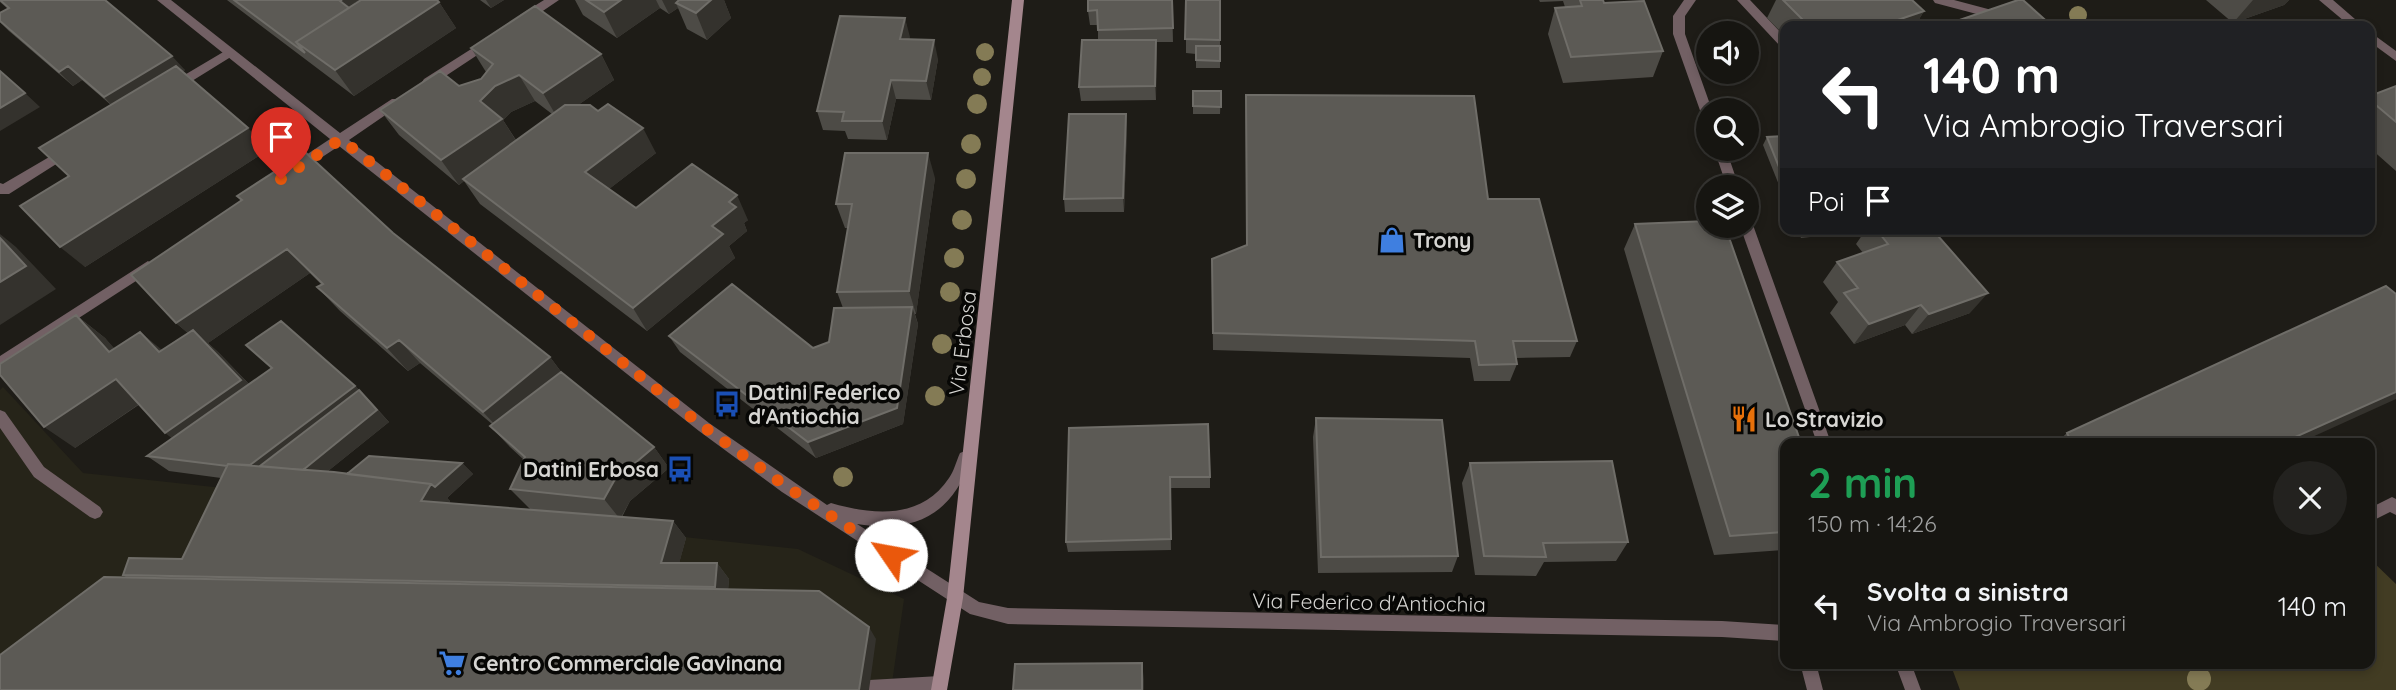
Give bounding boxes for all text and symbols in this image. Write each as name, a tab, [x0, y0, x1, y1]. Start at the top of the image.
map controls	[1696, 21, 1759, 238]
button: sound	[1696, 21, 1759, 84]
text: 140 m	[1923, 44, 2060, 105]
icon: left	[1808, 49, 1899, 140]
button: search	[1696, 98, 1759, 161]
text: Via Ambrogio Traversari	[1923, 105, 2284, 145]
pin	[251, 107, 311, 179]
icon: arrive	[262, 118, 300, 156]
button: layers	[1696, 175, 1759, 238]
icon: arrive	[1859, 182, 1897, 220]
text: Poi	[1808, 185, 1845, 218]
shop icon: Trony	[1377, 225, 1407, 255]
place label: Trony	[1413, 227, 1471, 253]
street label: Via Erbosa	[943, 289, 981, 397]
place label: Datini Federico d'Antiochia	[748, 379, 901, 429]
bus stop icon: Datini Federico d'Antiochia	[712, 389, 742, 419]
restaurant icon: Lo Stravizio	[1729, 404, 1759, 434]
place label: Lo Stravizio	[1765, 406, 1884, 432]
bus stop icon: Datini Erbosa	[665, 454, 695, 484]
place label: Datini Erbosa	[523, 456, 659, 482]
text: 2 min	[1808, 456, 1917, 509]
button: close	[2273, 461, 2347, 535]
text: 150 m · 14:26	[1808, 509, 1937, 538]
position arrow	[854, 518, 928, 592]
text: Svolta a sinistra	[1867, 575, 2069, 608]
street label: Via Federico d'Antiochia	[1252, 587, 1486, 617]
icon: left	[1808, 587, 1846, 625]
text: 140 m	[2278, 590, 2347, 623]
text: Via Ambrogio Traversari	[1867, 608, 2126, 637]
supermarket icon: Centro Commerciale Gavinana	[437, 648, 467, 678]
place label: Centro Commerciale Gavinana	[473, 650, 782, 676]

